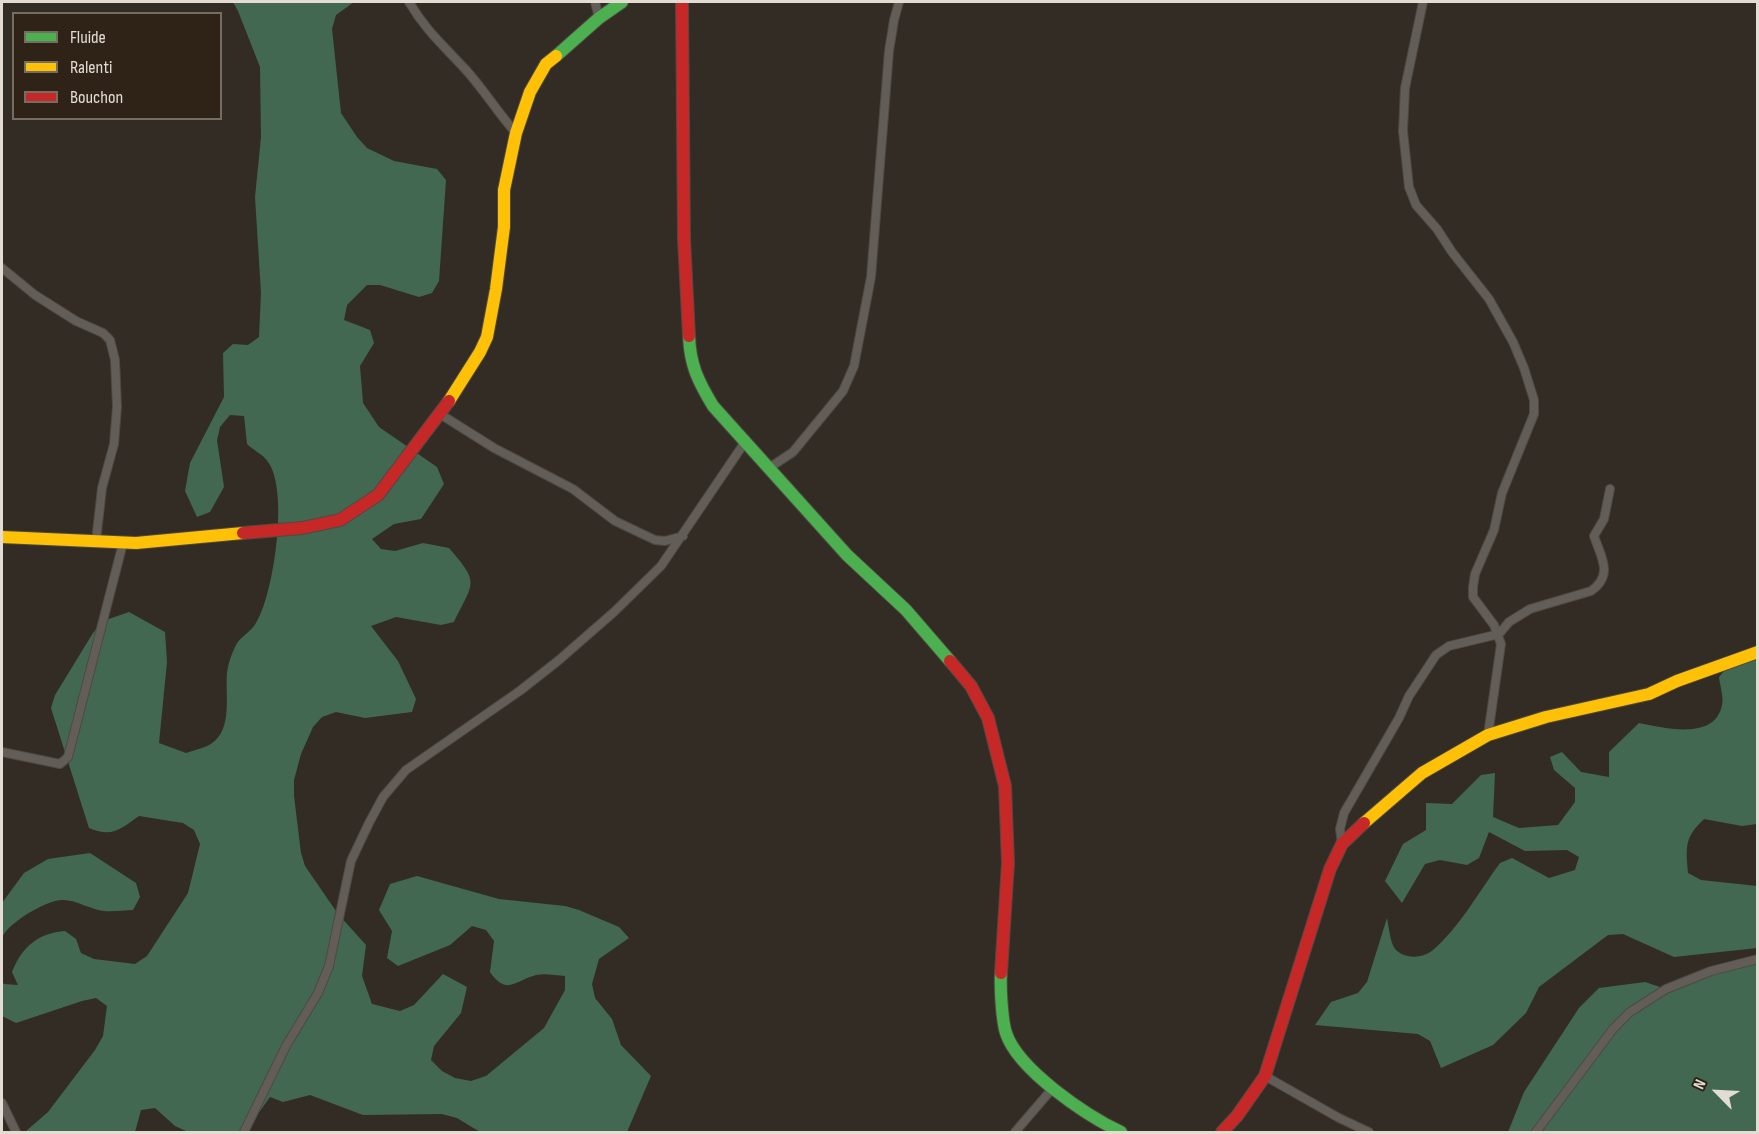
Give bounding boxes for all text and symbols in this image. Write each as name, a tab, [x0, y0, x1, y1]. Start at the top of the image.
legend	[12, 12, 222, 120]
text: Fluide	[70, 27, 106, 48]
text: Ralenti	[70, 57, 112, 78]
text: Bouchon	[70, 87, 123, 108]
north arrow	[1687, 1062, 1747, 1122]
text: N	[1690, 1077, 1711, 1092]

